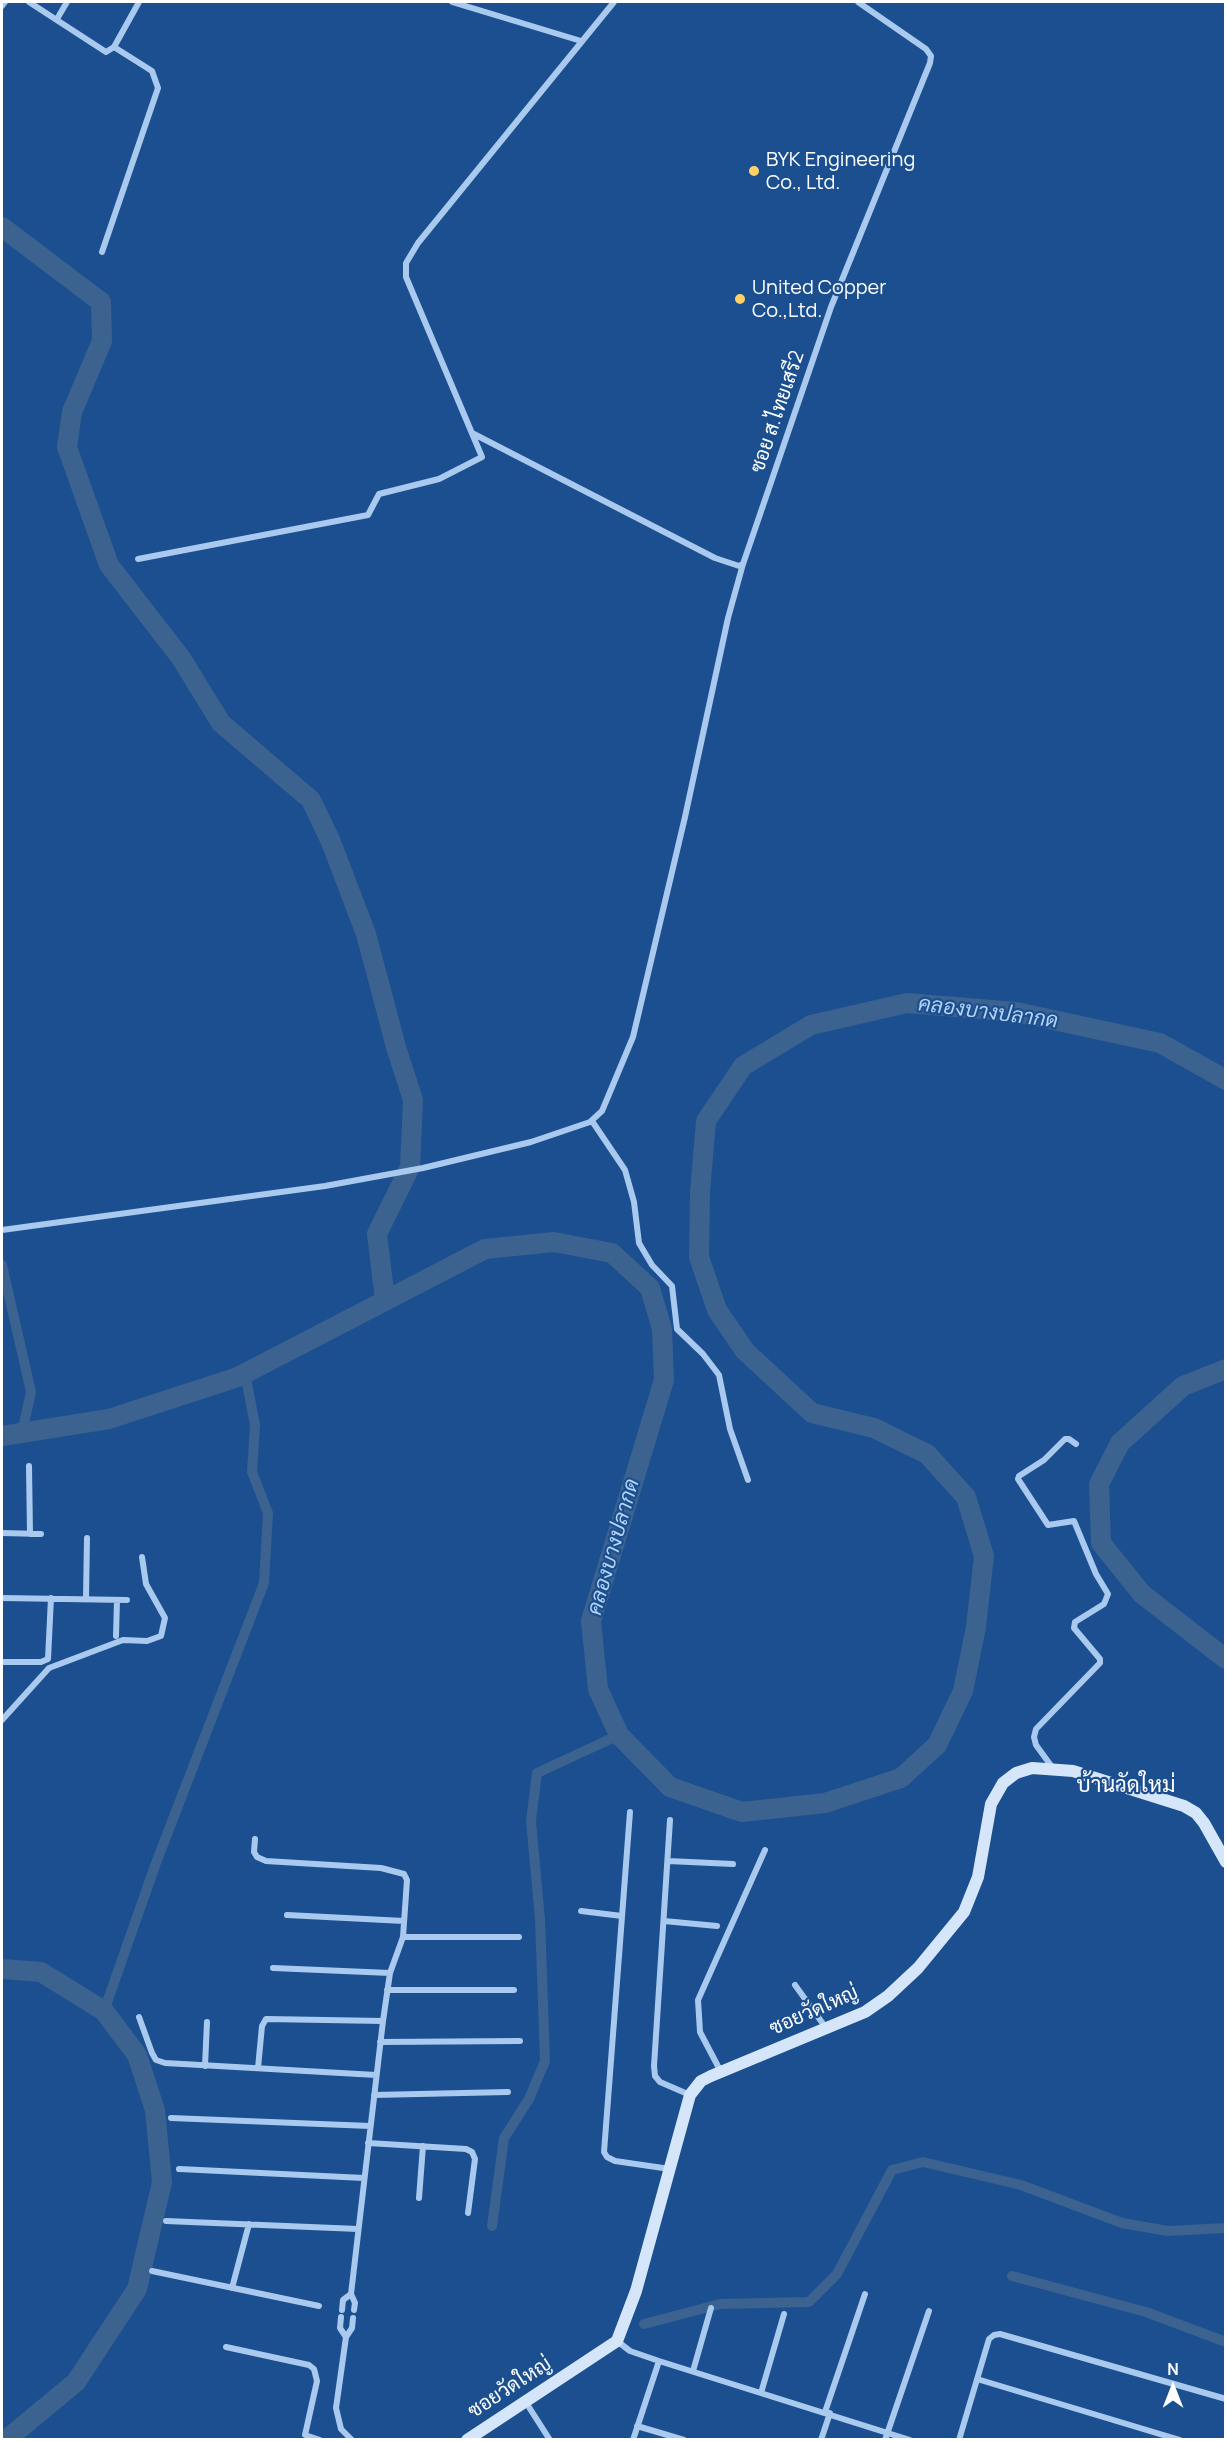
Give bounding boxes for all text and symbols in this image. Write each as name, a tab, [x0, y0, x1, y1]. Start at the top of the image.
place label: BYK Engineering Co., Ltd.	[766, 148, 915, 195]
marker: BYK Engineering Co., Ltd.	[747, 164, 761, 178]
place label: United Copper Co.,Ltd.	[752, 276, 886, 323]
marker: United Copper Co.,Ltd.	[733, 292, 747, 306]
street label: ซอย ส.ไทยเสรี2	[746, 348, 810, 476]
water label: คลองบางปลากด	[917, 992, 1059, 1034]
water label: คลองบางปลากด	[583, 1476, 645, 1618]
district label: บ้านวัดใหม่	[1077, 1773, 1175, 1799]
street label: ซอยวัดใหญ่	[766, 1981, 862, 2041]
street label: ซอยวัดใหญ่	[464, 2352, 556, 2424]
north arrow	[1143, 2357, 1203, 2417]
text: N	[1167, 2358, 1179, 2380]

